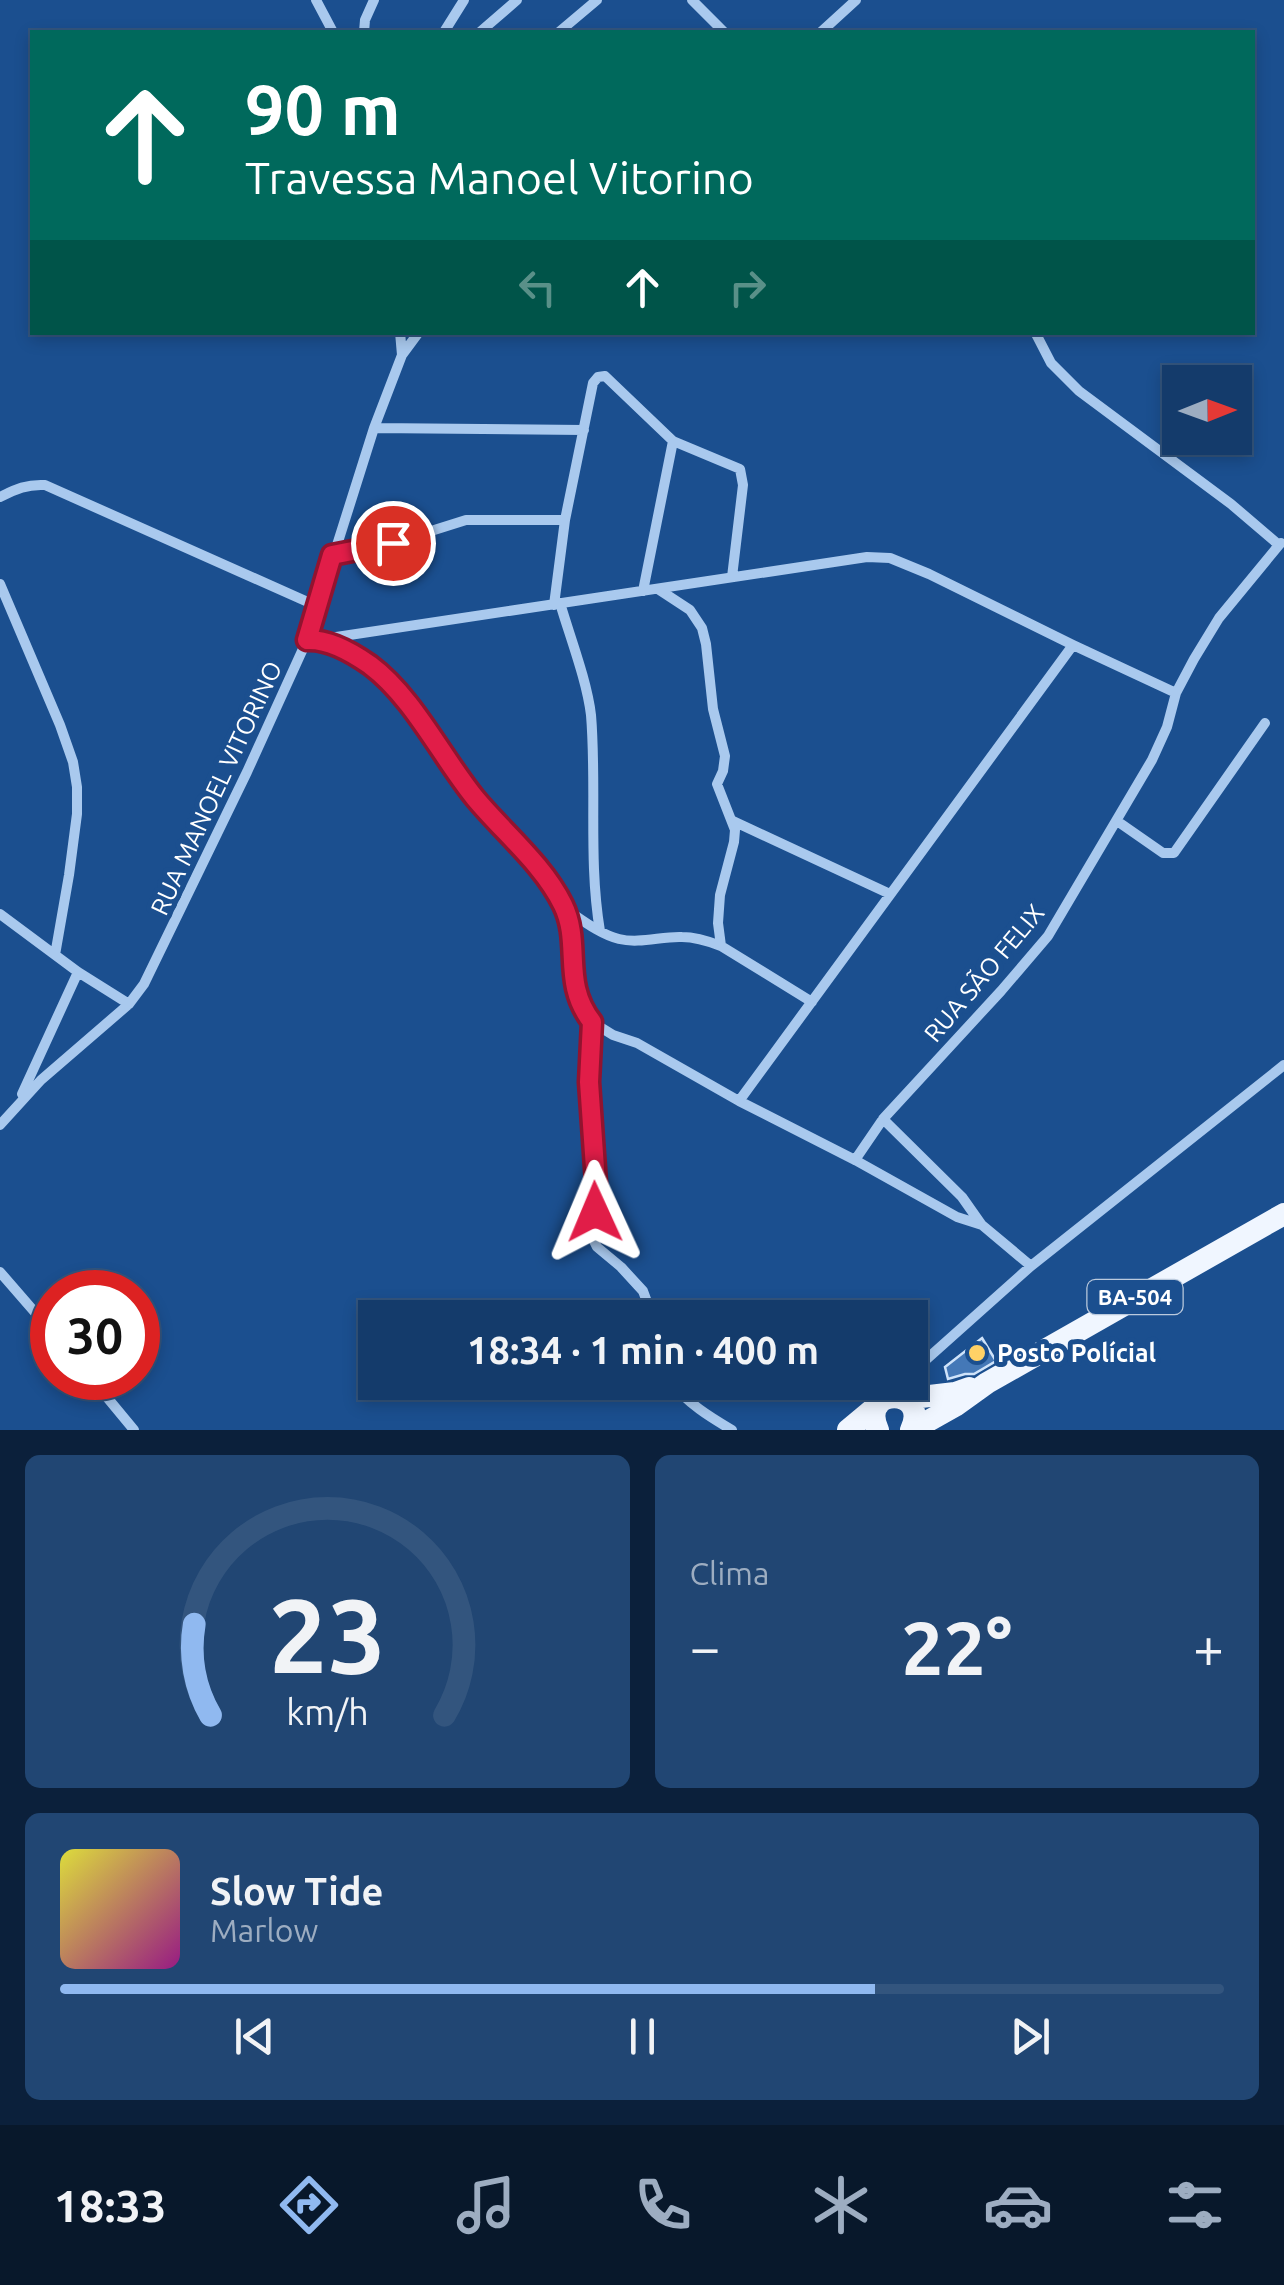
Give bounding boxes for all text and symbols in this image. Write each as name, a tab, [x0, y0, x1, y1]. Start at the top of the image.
icon: ahead	[80, 70, 210, 200]
text: 90 m	[245, 70, 401, 148]
text: Travessa Manoel Vitorino	[245, 152, 754, 203]
icon: left	[510, 260, 565, 315]
icon: ahead	[615, 260, 670, 315]
icon: right	[720, 260, 775, 315]
north arrow	[1162, 365, 1252, 455]
map controls	[1162, 365, 1252, 455]
pin	[351, 501, 436, 586]
icon: arrive	[366, 516, 421, 571]
street label: RUA MANOEL VITORINO	[145, 657, 287, 919]
street label: RUA SÃO FELIX	[918, 899, 1050, 1047]
position arrow	[543, 1160, 647, 1264]
speed limit sign: 30	[30, 1270, 160, 1400]
road number: BA-504	[1088, 1280, 1182, 1314]
text: 18:34 · 1 min · 400 m	[467, 1329, 819, 1371]
place label: Posto Polícial	[997, 1339, 1157, 1367]
marker: Posto Polícial	[966, 1342, 988, 1364]
text: Clima	[690, 1555, 769, 1591]
text: 23	[269, 1576, 386, 1693]
text: 22°	[901, 1605, 1012, 1689]
text: −	[690, 1616, 721, 1677]
text: +	[1193, 1616, 1224, 1677]
text: km/h	[286, 1692, 369, 1732]
text: Slow Tide	[210, 1870, 383, 1912]
text: Marlow	[210, 1912, 318, 1948]
icon: previous	[227, 2009, 282, 2064]
icon: pause	[615, 2009, 670, 2064]
icon: next	[1003, 2009, 1058, 2064]
icon: directions	[274, 2170, 344, 2240]
icon: music	[451, 2170, 521, 2240]
icon: phone	[628, 2170, 698, 2240]
icon: climate	[806, 2170, 876, 2240]
icon: car	[983, 2170, 1053, 2240]
icon: filters	[1160, 2170, 1230, 2240]
text: 18:33	[54, 2180, 166, 2231]

